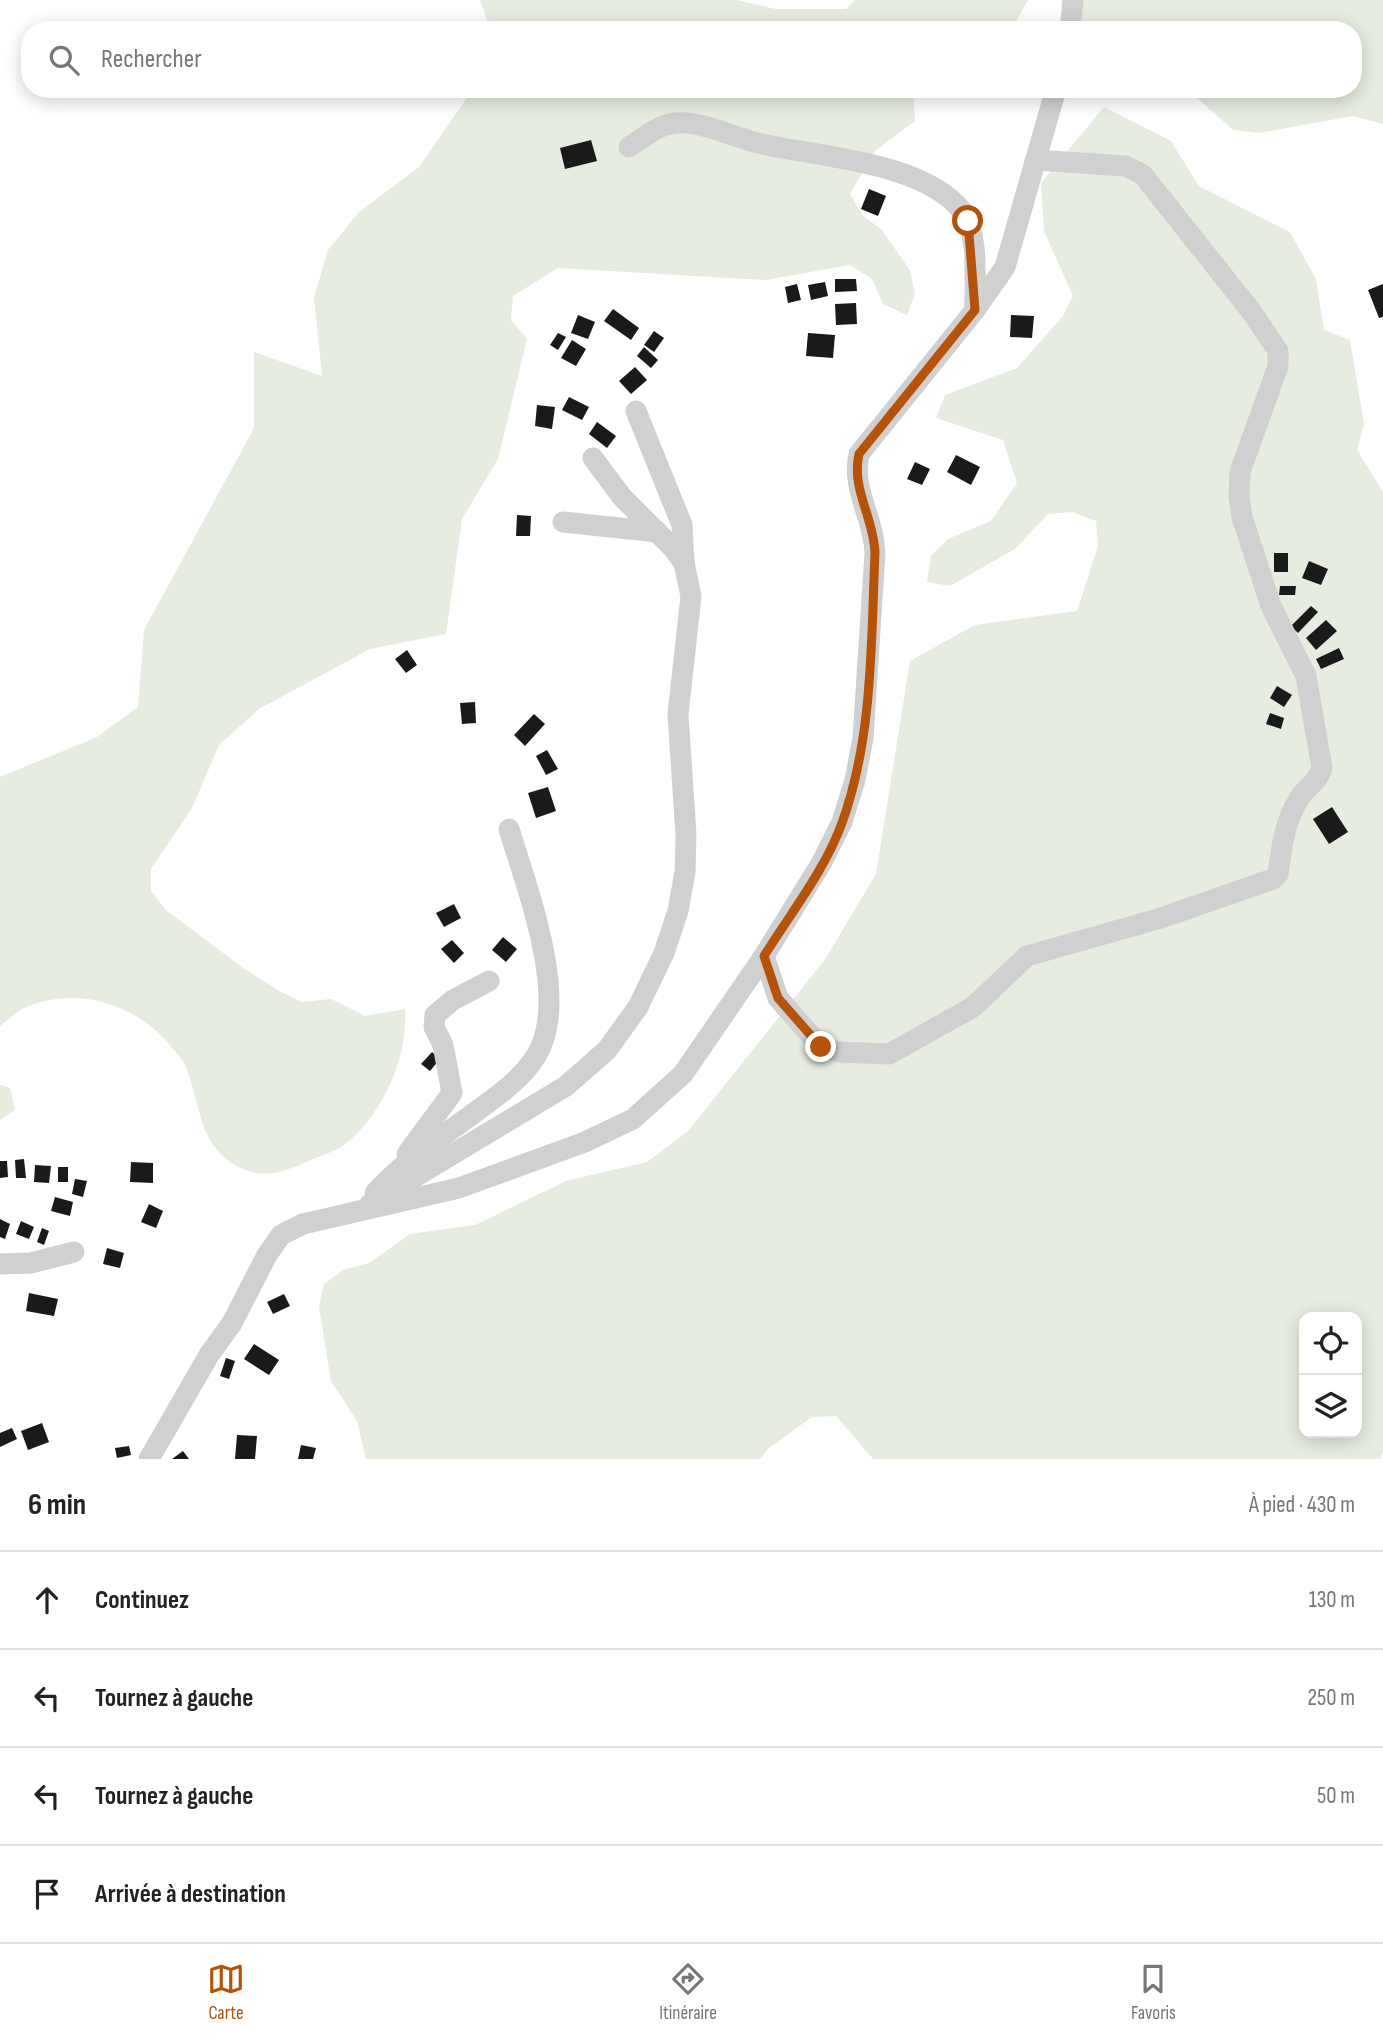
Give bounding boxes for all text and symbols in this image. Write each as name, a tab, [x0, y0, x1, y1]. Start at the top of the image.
search box	[21, 21, 1362, 98]
icon: search	[45, 41, 83, 79]
text: Rechercher	[101, 44, 202, 75]
route start	[952, 205, 983, 236]
route end	[805, 1031, 836, 1062]
map controls	[1299, 1312, 1362, 1438]
button: locate	[1299, 1312, 1362, 1375]
button: layers	[1299, 1375, 1362, 1438]
text: 6 min	[28, 1487, 86, 1523]
text: À pied · 430 m	[1249, 1491, 1355, 1519]
icon: ahead	[28, 1581, 66, 1619]
text: Continuez	[95, 1585, 189, 1616]
text: 130 m	[1309, 1586, 1355, 1614]
icon: left	[28, 1679, 66, 1717]
text: Tournez à gauche	[95, 1683, 253, 1714]
text: 250 m	[1308, 1684, 1355, 1712]
icon: left	[28, 1777, 66, 1815]
text: Tournez à gauche	[95, 1781, 253, 1812]
text: 50 m	[1317, 1782, 1355, 1810]
icon: arrive	[28, 1875, 66, 1913]
text: Arrivée à destination	[95, 1879, 286, 1910]
tab: Carte	[207, 1960, 245, 2025]
tab: Itinéraire	[659, 1960, 717, 2025]
tab: Favoris	[1131, 1960, 1176, 2025]

